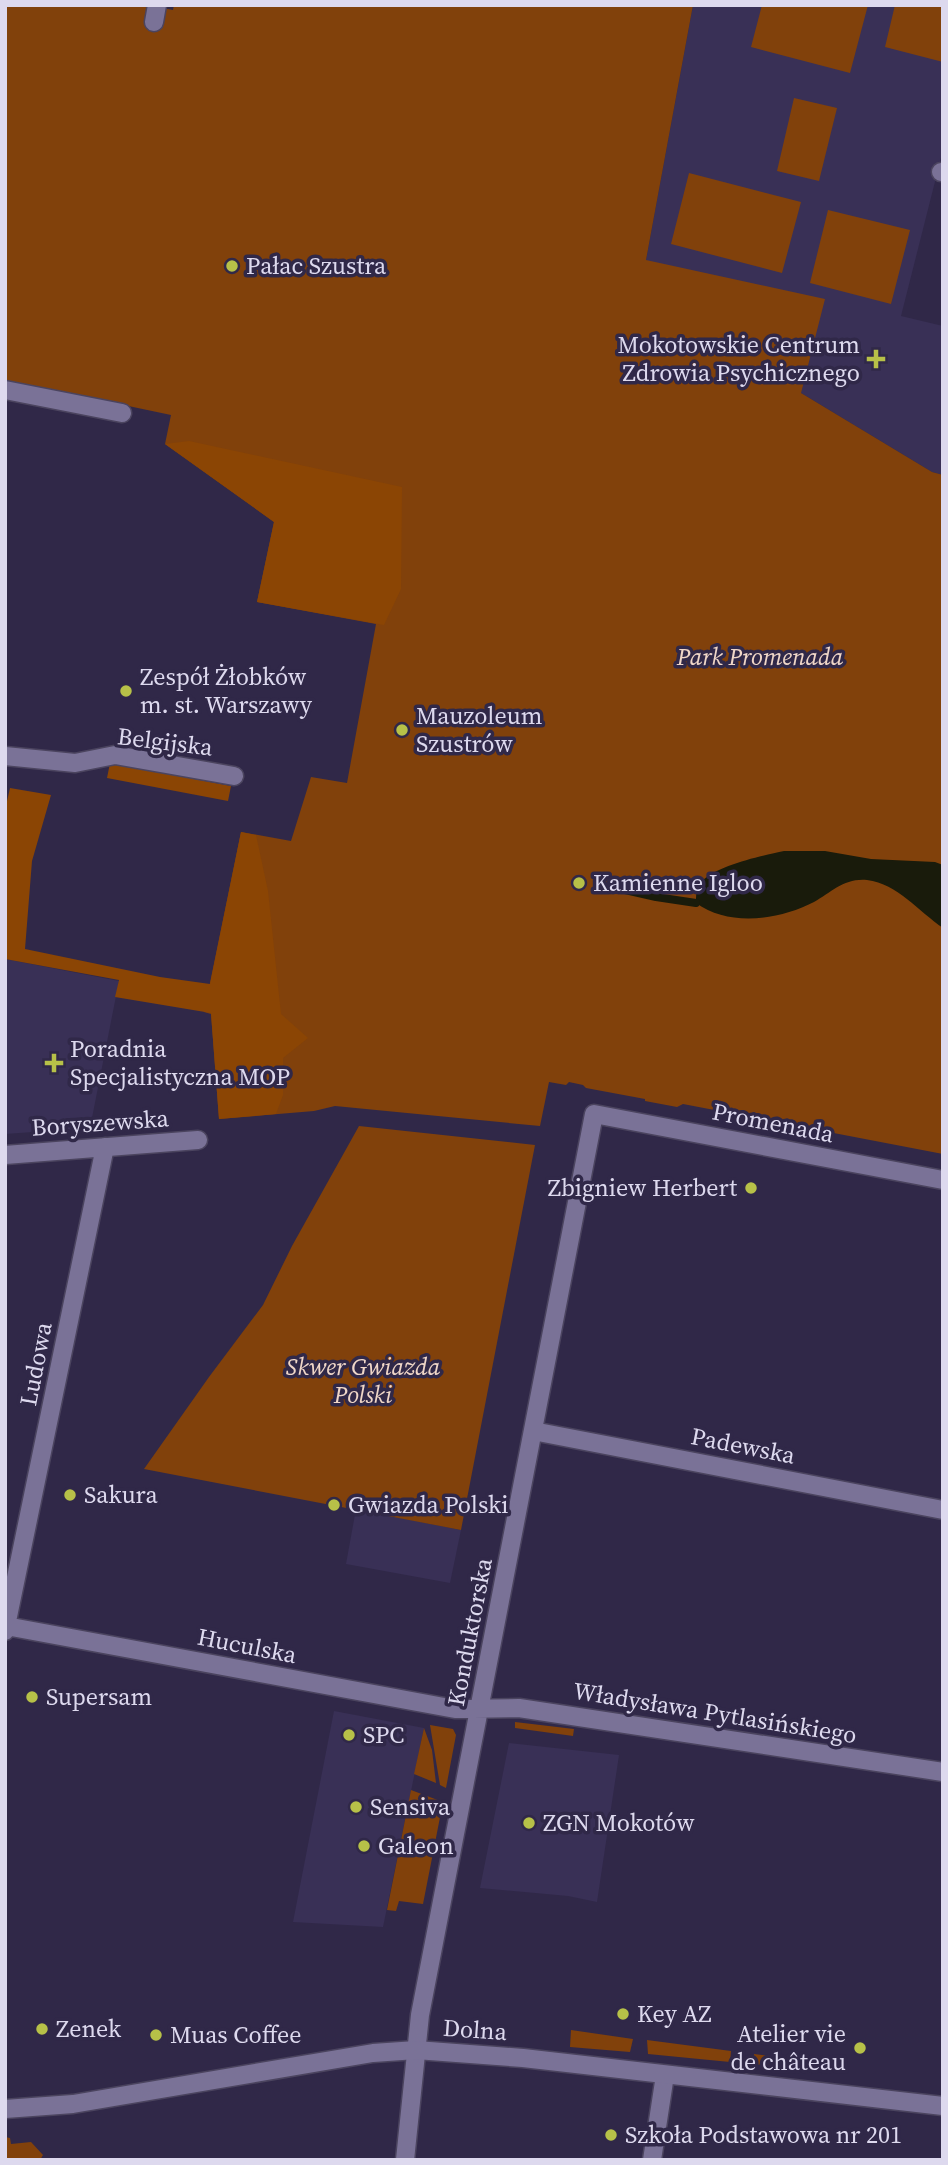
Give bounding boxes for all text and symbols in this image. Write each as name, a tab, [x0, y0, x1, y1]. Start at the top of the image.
place label: Pałac Szustra	[246, 249, 387, 282]
marker: Pałac Szustra	[224, 258, 240, 274]
place label: Mokotowskie Centrum Zdrowia Psychicznego	[618, 328, 860, 389]
marker: Mokotowskie Centrum Zdrowia Psychicznego	[866, 349, 886, 369]
park label: Park Promenada	[676, 640, 844, 673]
place label: Zespół Żłobków m. st. Warszawy	[140, 660, 313, 721]
marker: Zespół Żłobków m. st. Warszawy	[118, 683, 134, 699]
place label: Mauzoleum Szustrów	[416, 699, 542, 760]
street label: Belgijska	[116, 719, 215, 764]
marker: Mauzoleum Szustrów	[394, 722, 410, 738]
place label: Kamienne Igloo	[593, 866, 763, 899]
marker: Kamienne Igloo	[571, 875, 587, 891]
place label: Poradnia Specjalistyczna MOP	[70, 1032, 290, 1093]
marker: Poradnia Specjalistyczna MOP	[44, 1053, 64, 1073]
street label: Promenada	[709, 1095, 837, 1151]
street label: Boryszewska	[30, 1101, 171, 1144]
place label: Zbigniew Herbert	[548, 1171, 737, 1204]
marker: Zbigniew Herbert	[743, 1180, 759, 1196]
street label: Ludowa	[11, 1319, 60, 1408]
park label: Skwer Gwiazda Polski	[286, 1350, 441, 1411]
street label: Padewska	[688, 1419, 799, 1472]
place label: Sakura	[84, 1478, 159, 1511]
marker: Sakura	[62, 1487, 78, 1503]
place label: Gwiazda Polski	[348, 1488, 508, 1521]
marker: Gwiazda Polski	[326, 1497, 342, 1513]
street label: Konduktorska	[439, 1554, 500, 1709]
street label: Huculska	[195, 1620, 300, 1671]
street label: Władysława Pytlasińskiego	[571, 1674, 859, 1751]
place label: Supersam	[46, 1680, 152, 1713]
marker: Supersam	[24, 1689, 40, 1705]
place label: SPC	[363, 1718, 404, 1751]
marker: SPC	[341, 1727, 357, 1743]
place label: Sensiva	[370, 1790, 451, 1823]
marker: Sensiva	[348, 1799, 364, 1815]
place label: ZGN Mokotów	[543, 1806, 695, 1839]
marker: ZGN Mokotów	[521, 1815, 537, 1831]
place label: Galeon	[378, 1829, 454, 1862]
marker: Galeon	[356, 1838, 372, 1854]
place label: Key AZ	[637, 1997, 712, 2030]
marker: Key AZ	[615, 2006, 631, 2022]
street label: Dolna	[442, 2011, 509, 2048]
place label: Zenek	[56, 2012, 122, 2045]
place label: Atelier vie de château	[730, 2017, 846, 2078]
place label: Muas Coffee	[170, 2018, 302, 2051]
marker: Zenek	[34, 2021, 50, 2037]
marker: Muas Coffee	[148, 2027, 164, 2043]
marker: Atelier vie de château	[852, 2040, 868, 2056]
place label: Szkoła Podstawowa nr 201	[625, 2118, 902, 2151]
marker: Szkoła Podstawowa nr 201	[603, 2127, 619, 2143]

